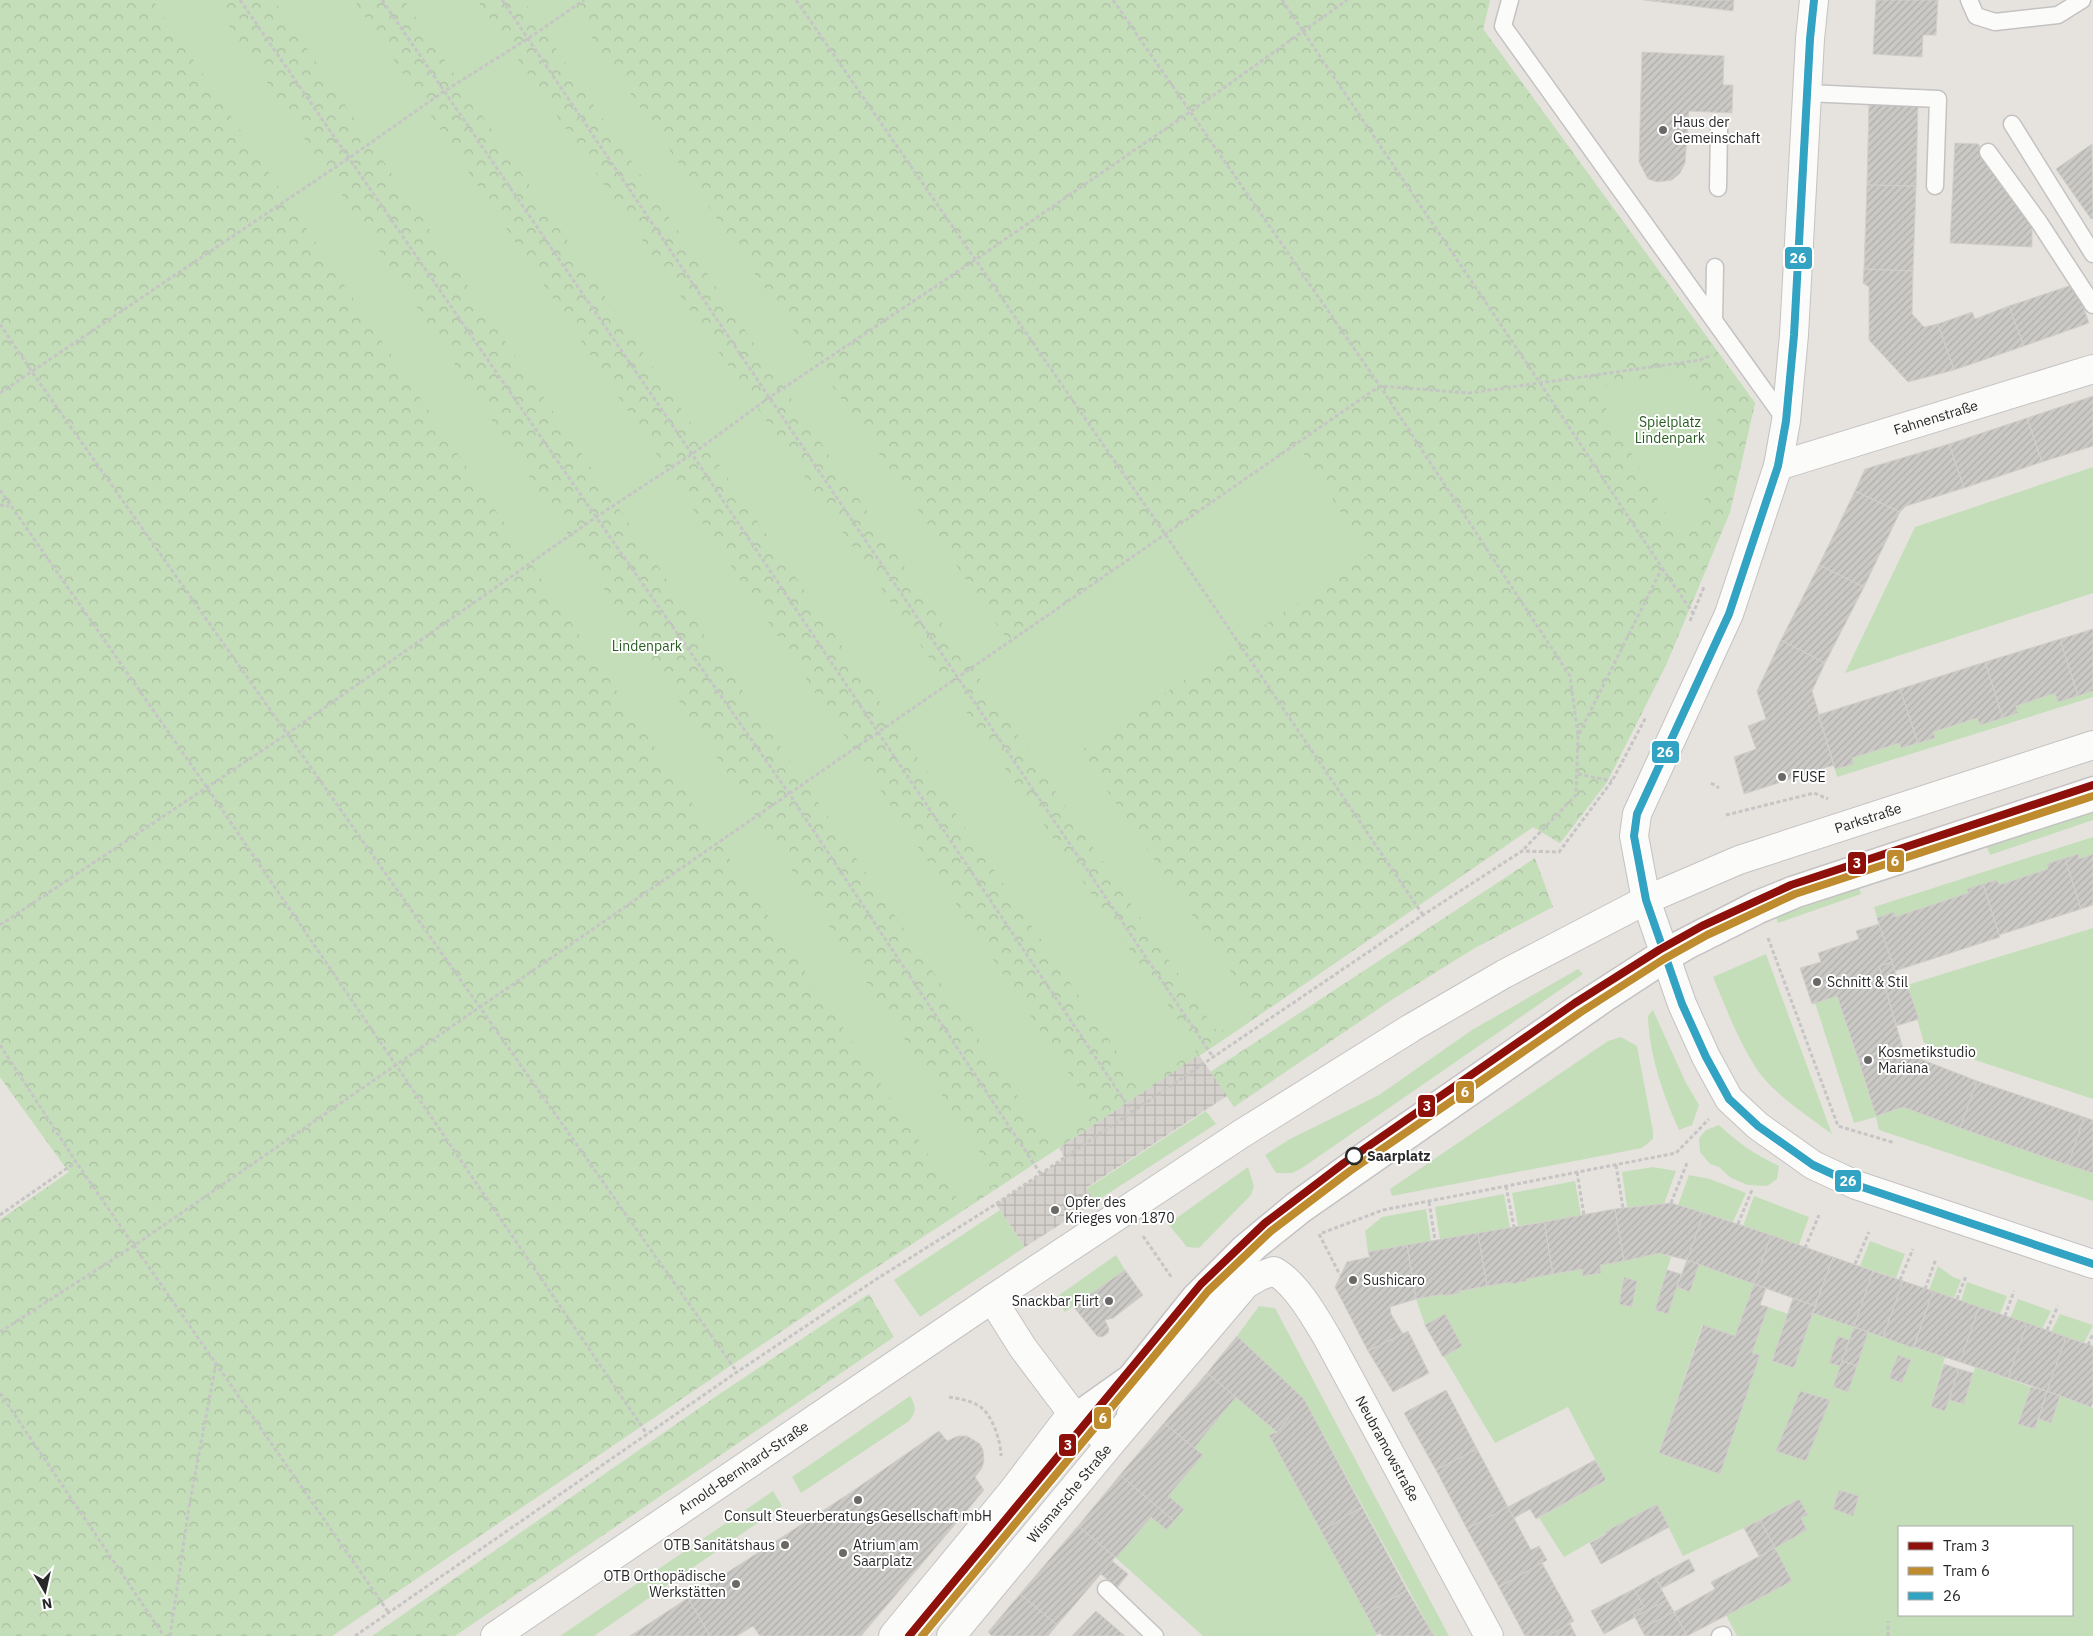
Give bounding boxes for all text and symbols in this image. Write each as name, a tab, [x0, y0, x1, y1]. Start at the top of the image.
place label: Haus der Gemeinschaft	[1673, 113, 1761, 147]
marker: Haus der Gemeinschaft	[1657, 124, 1669, 136]
line badge: 26	[1784, 246, 1813, 270]
text: 26	[1790, 249, 1806, 267]
street label: Fahnenstraße	[1891, 396, 1980, 439]
park label: Spielplatz Lindenpark	[1635, 413, 1706, 447]
park label: Lindenpark	[612, 637, 683, 655]
line badge: 26	[1651, 740, 1680, 764]
text: 26	[1657, 743, 1673, 761]
place label: FUSE	[1792, 768, 1826, 786]
marker: FUSE	[1776, 771, 1788, 783]
street label: Parkstraße	[1832, 799, 1904, 837]
line badge: 6	[1886, 849, 1905, 873]
line badge: 3	[1847, 851, 1867, 875]
text: 6	[1891, 852, 1899, 870]
text: 3	[1853, 854, 1861, 872]
place label: Schnitt & Stil	[1827, 973, 1908, 991]
marker: Schnitt & Stil	[1811, 976, 1823, 988]
place label: Kosmetikstudio Mariana	[1878, 1043, 1976, 1077]
marker: Kosmetikstudio Mariana	[1862, 1054, 1874, 1066]
line badge: 6	[1455, 1080, 1475, 1104]
text: 6	[1461, 1083, 1469, 1101]
line badge: 3	[1417, 1094, 1436, 1118]
text: 3	[1423, 1097, 1431, 1115]
marker: Saarplatz	[1345, 1147, 1363, 1165]
place label: Saarplatz	[1367, 1147, 1431, 1165]
line badge: 26	[1834, 1169, 1862, 1193]
text: 26	[1840, 1172, 1856, 1190]
place label: Opfer des Krieges von 1870	[1065, 1193, 1175, 1227]
marker: Opfer des Krieges von 1870	[1049, 1204, 1061, 1216]
place label: Sushicaro	[1363, 1271, 1425, 1289]
marker: Sushicaro	[1347, 1274, 1359, 1286]
place label: Snackbar Flirt	[1012, 1292, 1099, 1310]
marker: Snackbar Flirt	[1103, 1295, 1115, 1307]
street label: Neubramowstraße	[1351, 1393, 1424, 1505]
line badge: 6	[1093, 1406, 1112, 1430]
text: 6	[1099, 1409, 1107, 1427]
street label: Arnold-Bernhard-Straße	[675, 1417, 812, 1518]
line badge: 3	[1058, 1433, 1077, 1457]
text: 3	[1064, 1436, 1072, 1454]
street label: Wismarsche Straße	[1023, 1440, 1115, 1547]
marker: Consult SteuerberatungsGesellschaft mbH	[852, 1494, 864, 1506]
place label: Consult SteuerberatungsGesellschaft mbH	[724, 1507, 992, 1525]
legend	[1898, 1526, 2073, 1616]
place label: OTB Sanitätshaus	[664, 1536, 775, 1554]
place label: Atrium am Saarplatz	[853, 1536, 919, 1570]
text: Tram 3	[1943, 1536, 1990, 1555]
marker: OTB Sanitätshaus	[779, 1539, 791, 1551]
marker: Atrium am Saarplatz	[837, 1547, 849, 1559]
text: Tram 6	[1943, 1561, 1990, 1580]
north arrow	[20, 1566, 70, 1616]
place label: OTB Orthopädische Werkstätten	[603, 1567, 726, 1601]
marker: OTB Orthopädische Werkstätten	[730, 1578, 742, 1590]
text: 26	[1943, 1586, 1961, 1605]
text: N	[41, 1594, 53, 1614]

